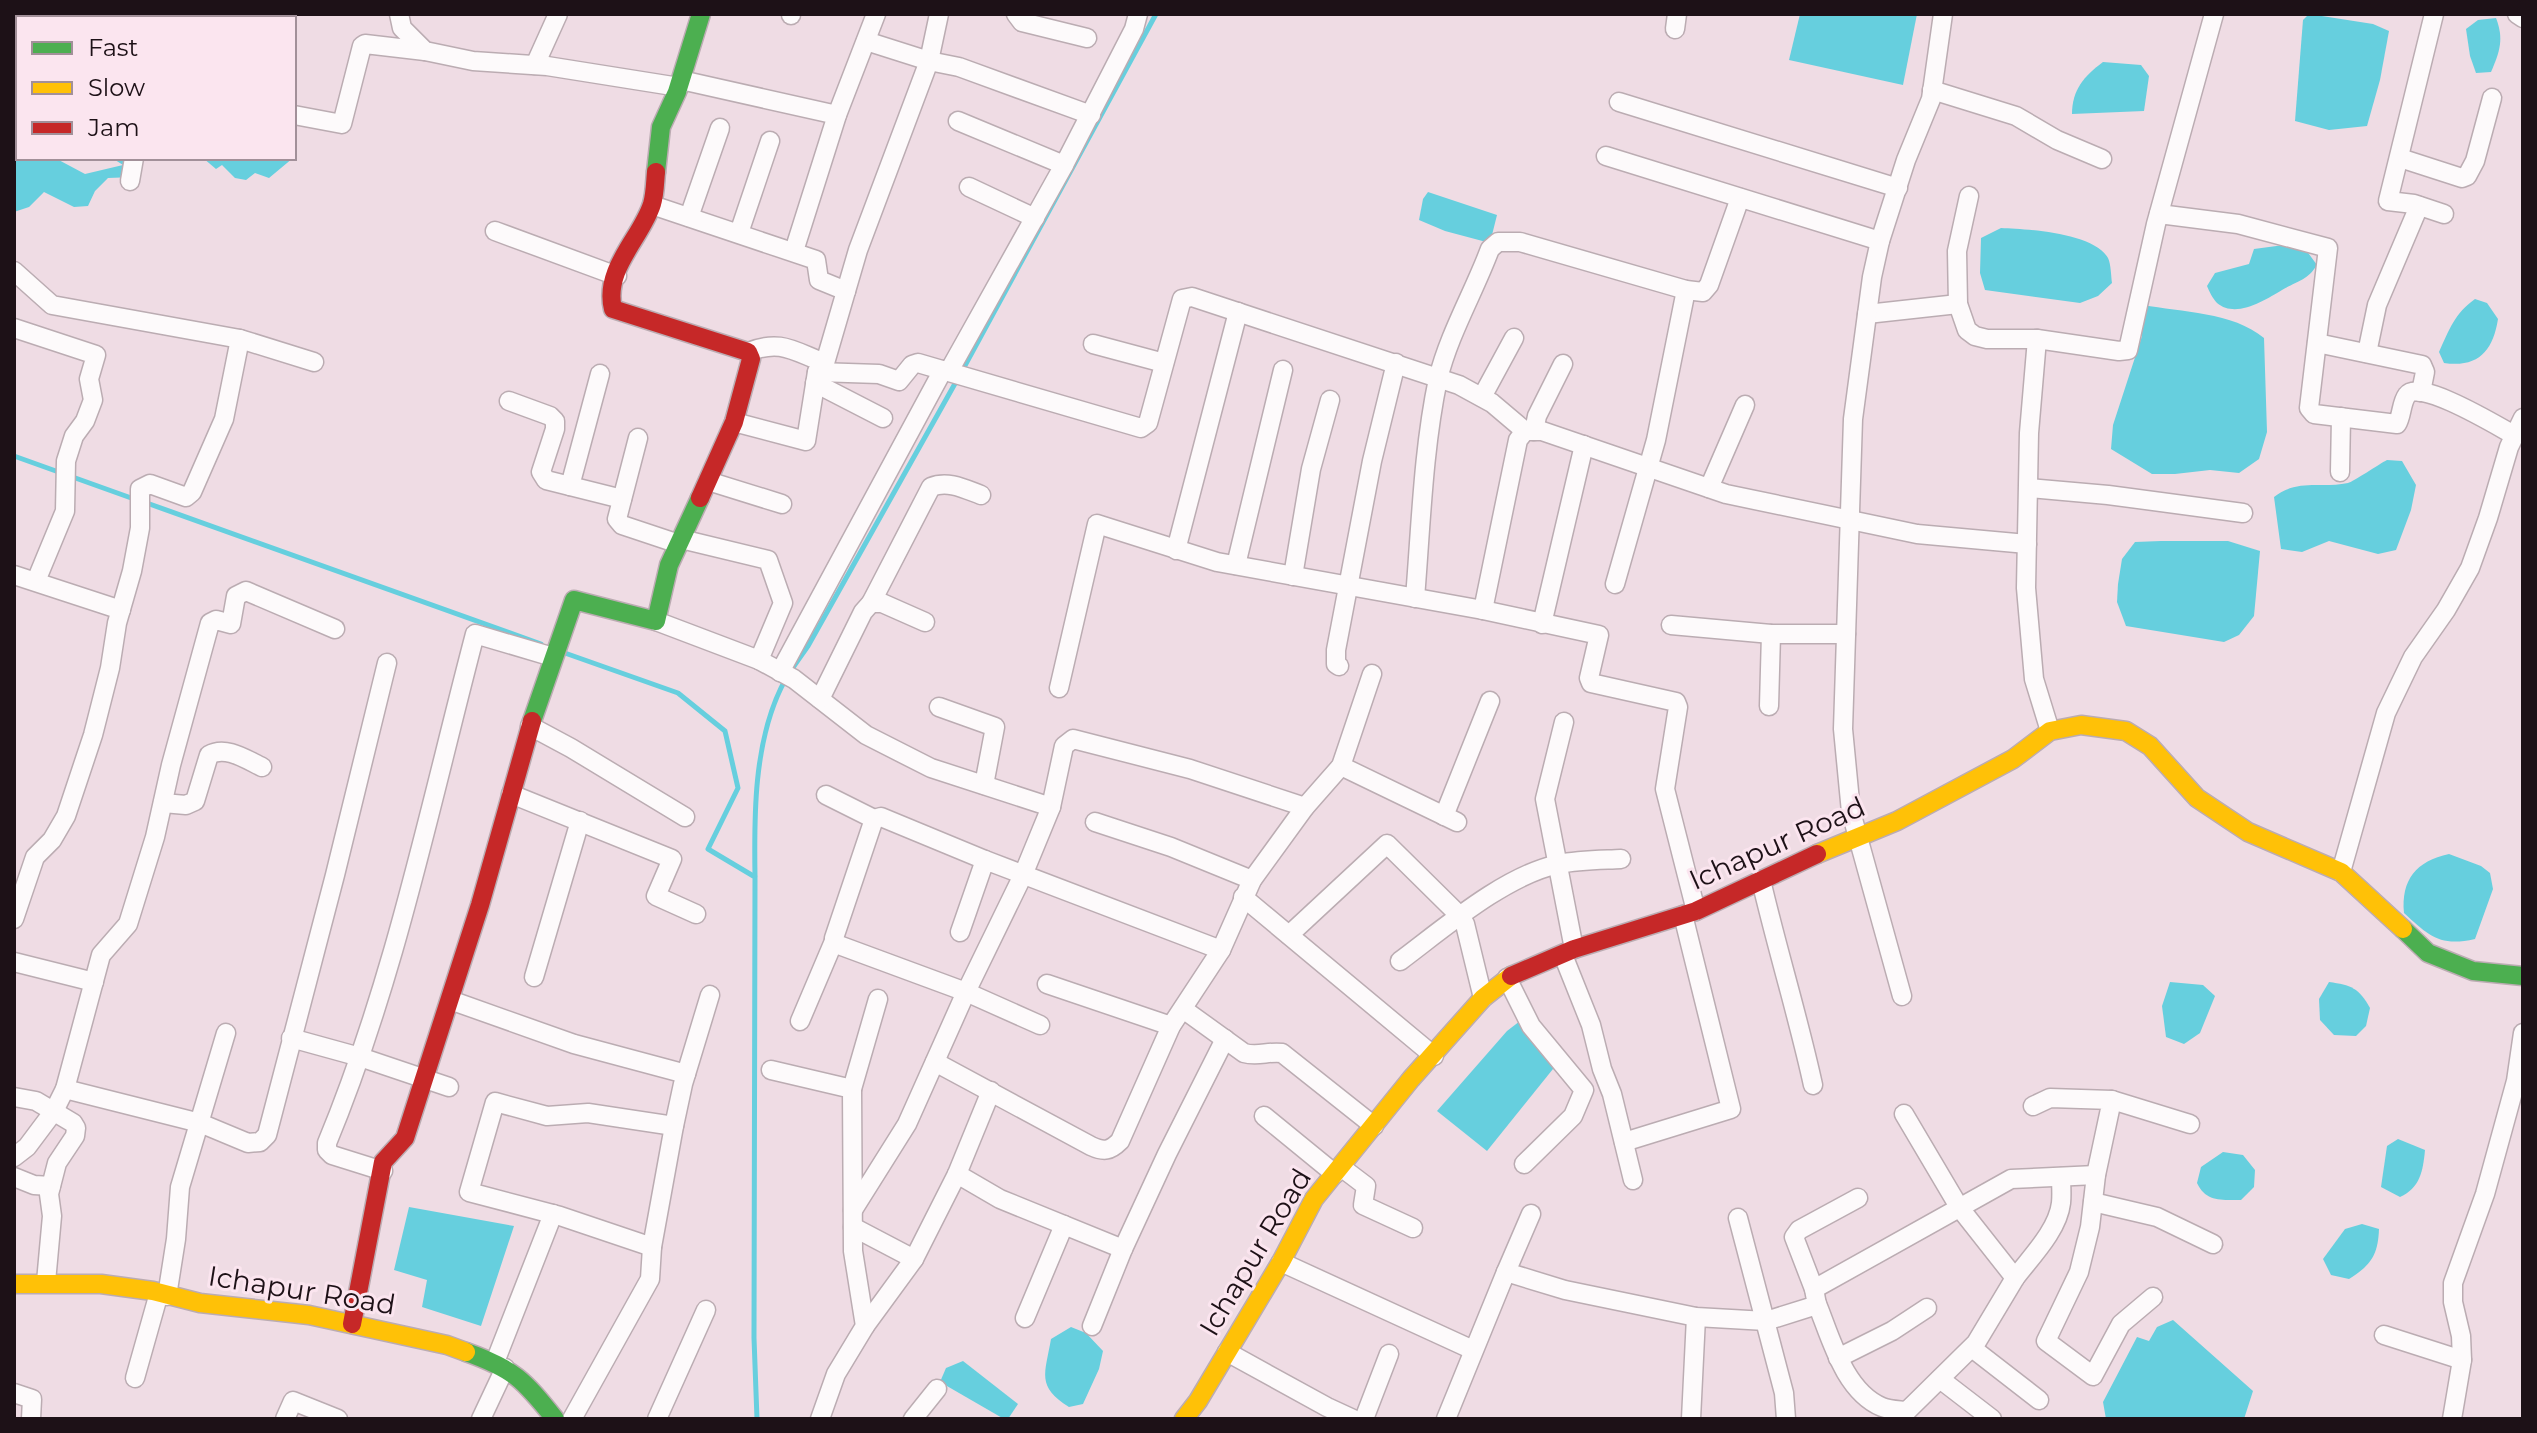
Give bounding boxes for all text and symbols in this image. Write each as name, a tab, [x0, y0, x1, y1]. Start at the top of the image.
legend	[16, 16, 296, 160]
text: Fast	[88, 33, 139, 62]
text: Slow	[88, 73, 145, 102]
text: Jam	[87, 113, 140, 142]
street label: Ichapur Road	[1684, 789, 1870, 897]
street label: Ichapur Road	[1192, 1162, 1318, 1342]
street label: Ichapur Road	[206, 1258, 398, 1322]

